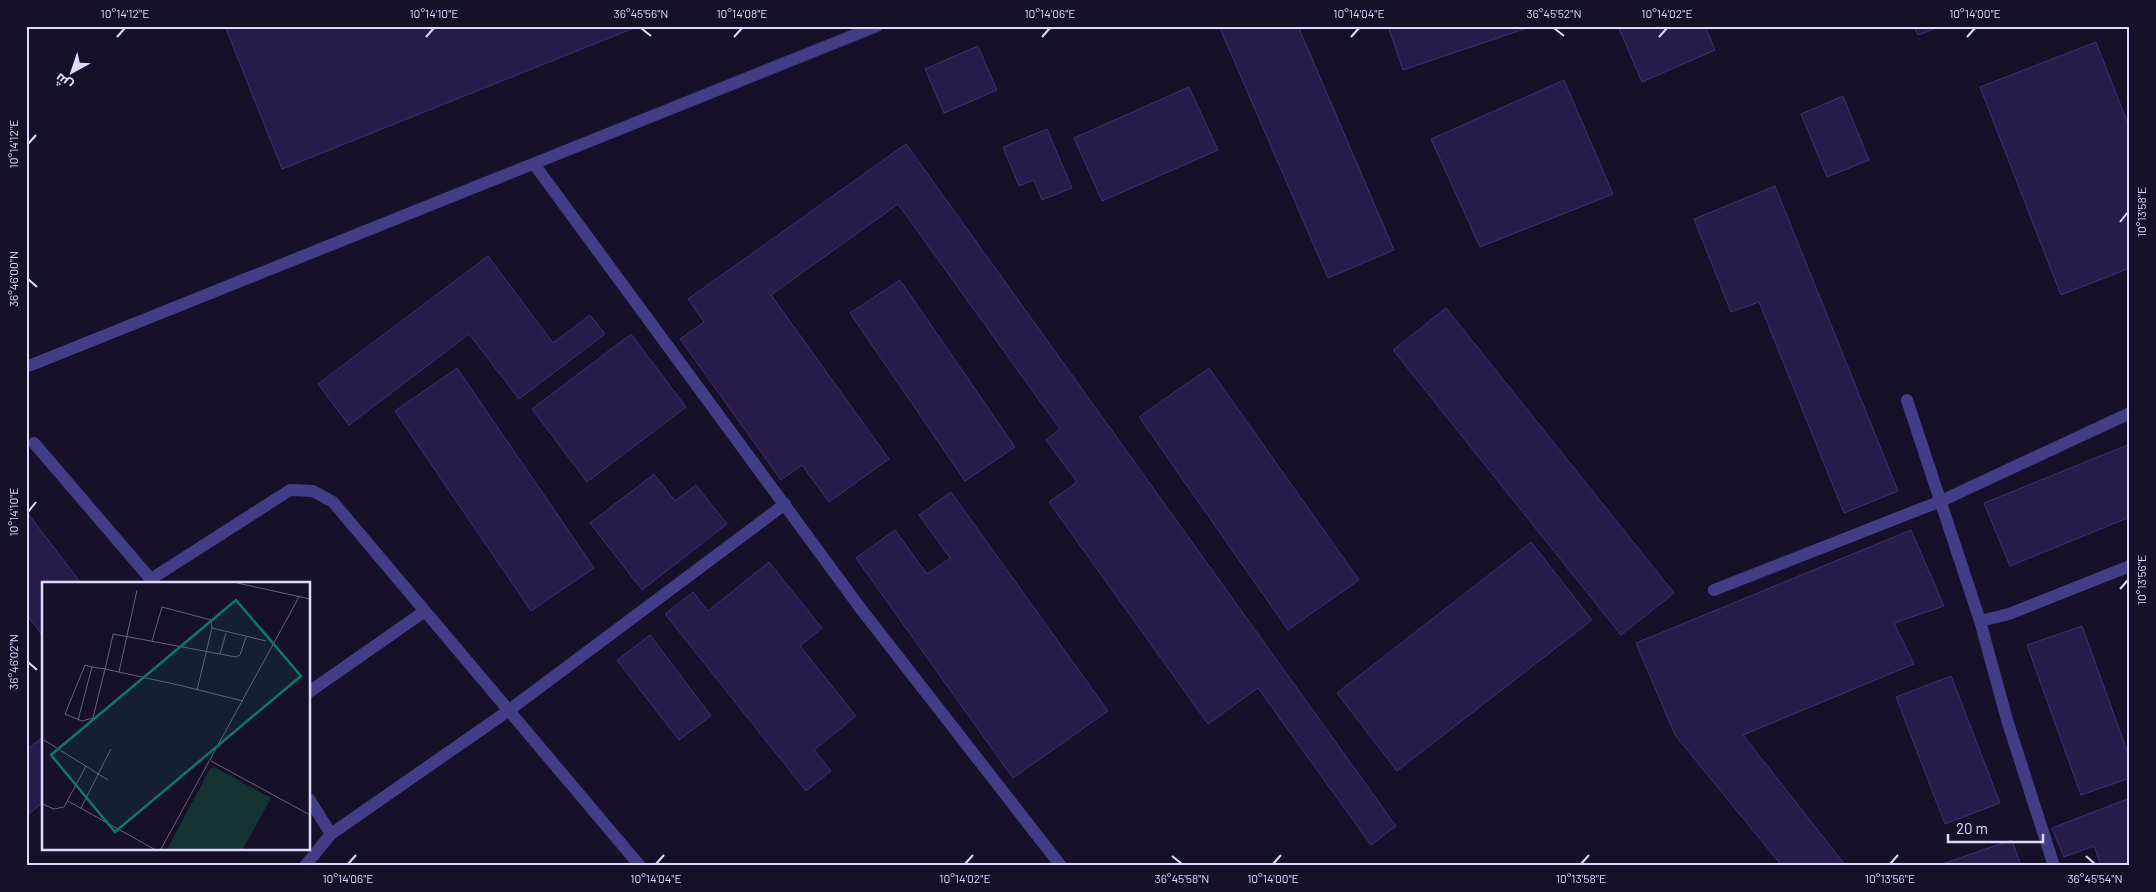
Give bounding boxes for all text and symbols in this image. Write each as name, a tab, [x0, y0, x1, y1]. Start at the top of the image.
text: 10°14'12"E	[101, 6, 149, 20]
text: 10°14'10"E	[409, 6, 459, 20]
text: 36°45'56"N	[614, 6, 668, 20]
text: 10°14'08"E	[716, 6, 768, 20]
text: 10°14'06"E	[1024, 6, 1076, 20]
text: 10°14'04"E	[1333, 6, 1385, 20]
text: 36°45'52"N	[1526, 6, 1582, 20]
text: 10°14'02"E	[1641, 6, 1693, 20]
text: 10°14'00"E	[1949, 6, 2001, 20]
north arrow	[48, 48, 98, 98]
text: ش	[51, 69, 76, 95]
text: 10°14'12"E	[6, 120, 20, 168]
text: 10°13'58"E	[2134, 187, 2148, 237]
text: 36°46'00"N	[6, 251, 20, 307]
text: 10°14'10"E	[6, 487, 20, 537]
text: 10°13'56"E	[2134, 555, 2148, 605]
inset map	[42, 582, 310, 850]
text: 36°46'02"N	[6, 634, 20, 690]
scale bar	[1948, 812, 2044, 844]
text: 20 m	[1956, 819, 1988, 837]
text: 10°14'06"E	[322, 871, 374, 885]
text: 10°14'04"E	[630, 871, 682, 885]
text: 10°14'02"E	[939, 871, 991, 885]
text: 36°45'58"N	[1155, 871, 1210, 885]
text: 10°14'00"E	[1247, 871, 1299, 885]
text: 10°13'58"E	[1556, 871, 1606, 885]
text: 10°13'56"E	[1865, 871, 1915, 885]
text: 36°45'54"N	[2067, 871, 2123, 885]

